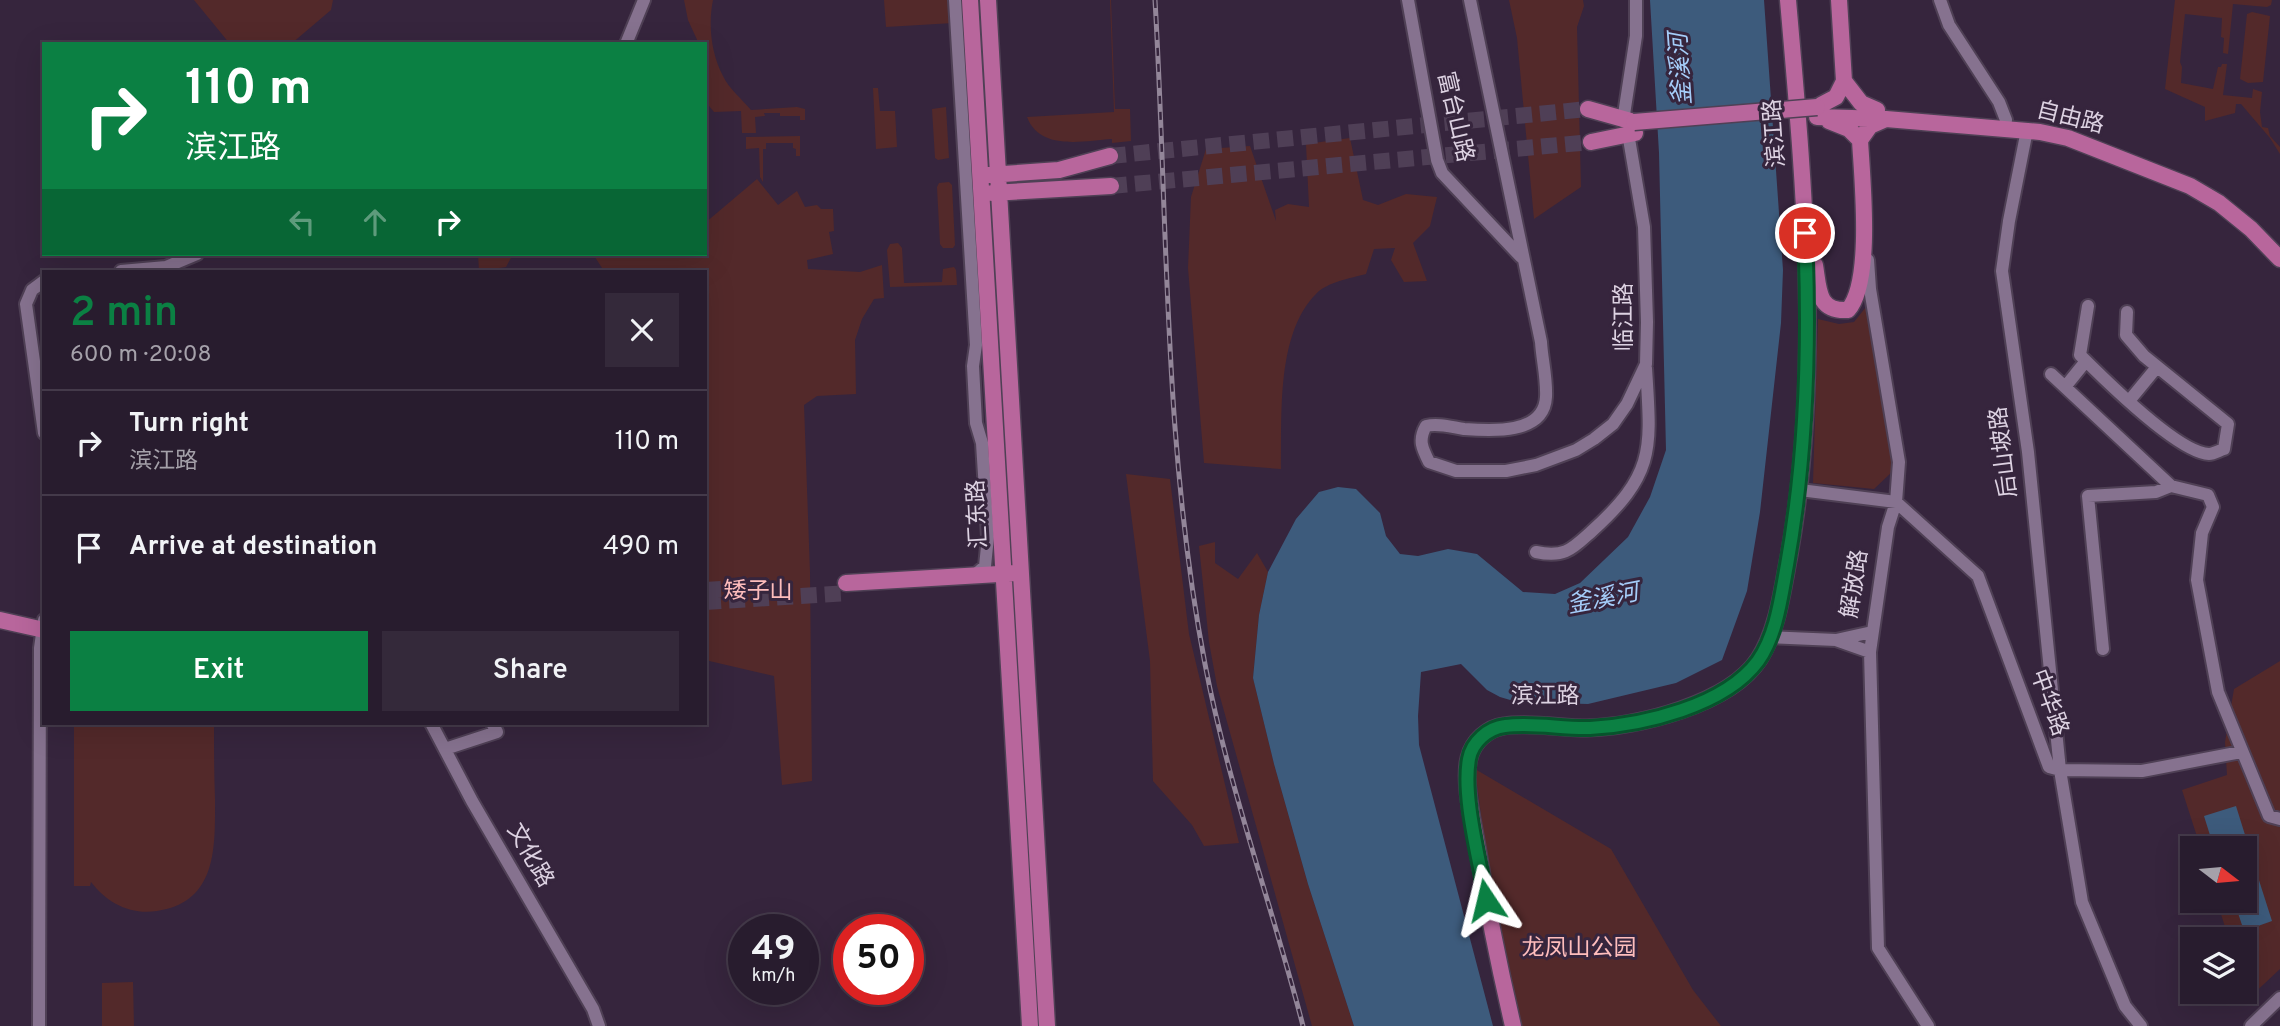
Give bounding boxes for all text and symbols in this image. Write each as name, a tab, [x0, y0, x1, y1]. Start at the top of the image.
water label: 釜溪河	[1664, 28, 1699, 106]
text: 110 m	[185, 60, 312, 122]
street label: 富台山路	[1430, 69, 1478, 165]
icon: right	[70, 70, 161, 161]
street label: 自由路	[2033, 97, 2107, 141]
street label: 滨江路	[1759, 98, 1793, 168]
text: 滨江路	[185, 130, 281, 170]
icon: left	[283, 203, 321, 241]
icon: ahead	[356, 203, 394, 241]
icon: right	[429, 203, 467, 241]
pin	[1775, 203, 1835, 263]
icon: arrive	[1786, 214, 1824, 252]
street label: 临江路	[1611, 283, 1640, 352]
text: 2 min	[70, 288, 178, 341]
button: close	[605, 293, 679, 367]
text: 600 m · 20:08	[70, 341, 212, 370]
street label: 后山坡路	[1985, 405, 2025, 499]
text: Turn right	[129, 408, 249, 441]
icon: right	[70, 424, 108, 462]
text: 110 m	[615, 426, 679, 459]
text: 滨江路	[129, 448, 198, 477]
street label: 汇东路	[963, 479, 995, 549]
icon: arrive	[70, 529, 108, 567]
text: Arrive at destination	[129, 531, 377, 564]
text: 490 m	[603, 531, 679, 564]
street label: 解放路	[1836, 548, 1876, 620]
park label: 矮子山	[724, 578, 793, 607]
water label: 釜溪河	[1565, 578, 1645, 622]
button: Exit	[70, 631, 368, 711]
button: Share	[382, 631, 679, 711]
street label: 中华路	[2023, 666, 2073, 740]
street label: 滨江路	[1511, 683, 1580, 712]
street label: 文化路	[499, 819, 559, 893]
north arrow	[2180, 836, 2258, 914]
map controls	[2180, 836, 2257, 1004]
position arrow	[1449, 863, 1523, 937]
speed limit sign: 50	[833, 914, 924, 1005]
button: layers	[2180, 927, 2257, 1004]
text: 49	[751, 928, 796, 972]
park label: 龙凤山公园	[1522, 935, 1637, 964]
text: km/h	[752, 965, 795, 988]

